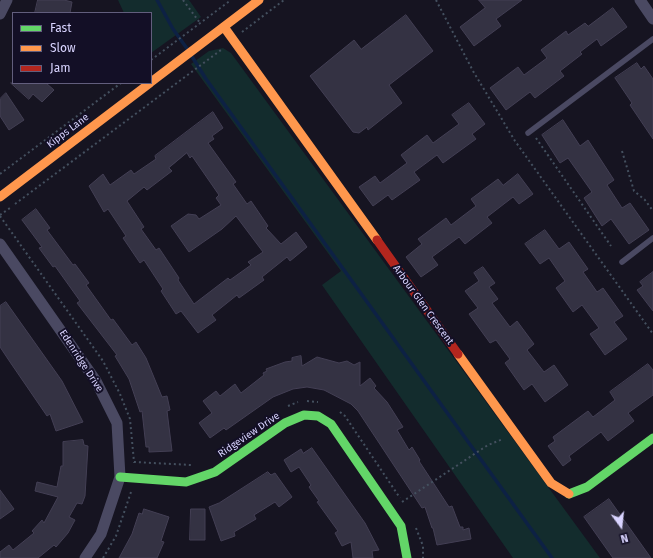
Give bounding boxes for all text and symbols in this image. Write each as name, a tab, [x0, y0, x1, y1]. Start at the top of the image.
legend	[12, 12, 152, 84]
text: Fast	[50, 21, 72, 35]
text: Slow	[50, 41, 76, 55]
text: Jam	[50, 61, 70, 75]
street label: Kipps Lane	[45, 111, 91, 151]
street label: Arbour Glen Crescent	[390, 263, 456, 347]
street label: Edenridge Drive	[56, 328, 106, 394]
street label: Ridgeview Drive	[216, 410, 282, 460]
north arrow	[601, 506, 641, 546]
text: N	[619, 531, 629, 545]

